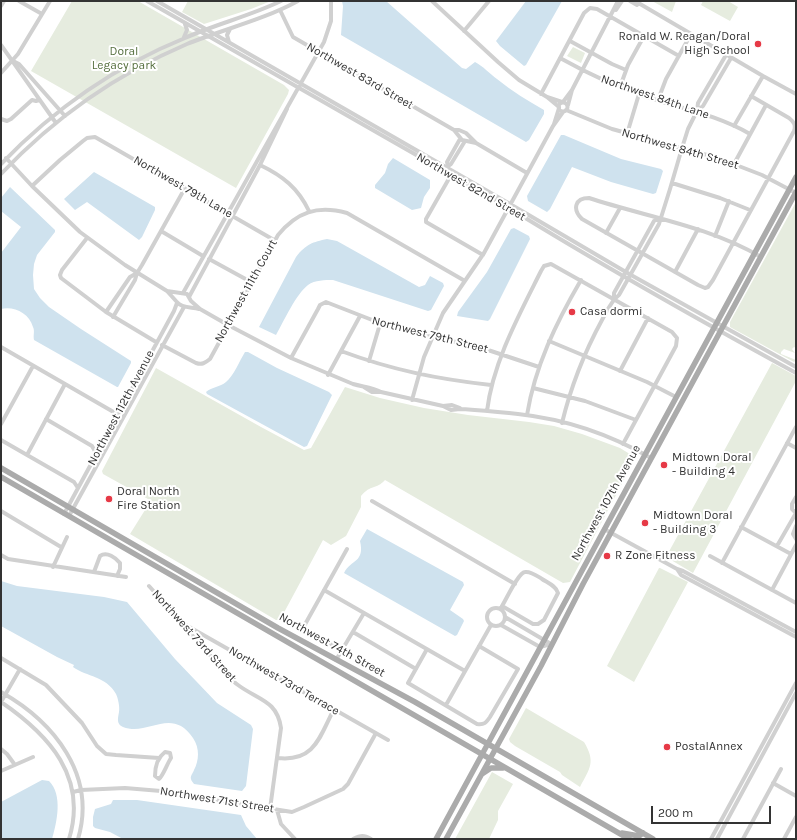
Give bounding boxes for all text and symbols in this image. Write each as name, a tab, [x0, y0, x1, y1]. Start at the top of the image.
place label: Ronald W. Reagan/Doral High School	[619, 30, 750, 58]
street label: Northwest 83rd Street	[304, 39, 416, 113]
marker: Ronald W. Reagan/Doral High School	[753, 39, 763, 49]
park label: Doral Legacy park	[92, 45, 156, 73]
street label: Northwest 84th Lane	[599, 72, 711, 122]
street label: Northwest 84th Street	[620, 125, 740, 173]
street label: Northwest 82nd Street	[414, 150, 528, 224]
street label: Northwest 79th Lane	[131, 153, 235, 221]
street label: Northwest 111th Court	[212, 237, 280, 345]
place label: Casa dormi	[580, 305, 643, 319]
marker: Casa dormi	[567, 307, 577, 317]
street label: Northwest 79th Street	[370, 314, 490, 356]
street label: Northwest 112th Avenue	[85, 348, 157, 468]
street label: Northwest 107th Avenue	[568, 443, 644, 563]
place label: Midtown Doral - Building 4	[672, 451, 751, 479]
marker: Midtown Doral - Building 4	[659, 460, 669, 470]
place label: Doral North Fire Station	[117, 485, 180, 513]
marker: Doral North Fire Station	[104, 494, 114, 504]
place label: Midtown Doral - Building 3	[653, 509, 732, 537]
marker: Midtown Doral - Building 3	[640, 518, 650, 528]
place label: R Zone Fitness	[615, 549, 696, 563]
marker: R Zone Fitness	[602, 551, 612, 561]
street label: Northwest 73rd Street	[149, 587, 239, 685]
street label: Northwest 74th Street	[276, 610, 388, 680]
street label: Northwest 73rd Terrace	[226, 643, 342, 719]
place label: PostalAnnex	[675, 740, 743, 754]
marker: PostalAnnex	[662, 742, 672, 752]
street label: Northwest 71st Street	[159, 784, 275, 816]
scale bar	[653, 798, 773, 824]
text: 200 m	[658, 806, 693, 820]

